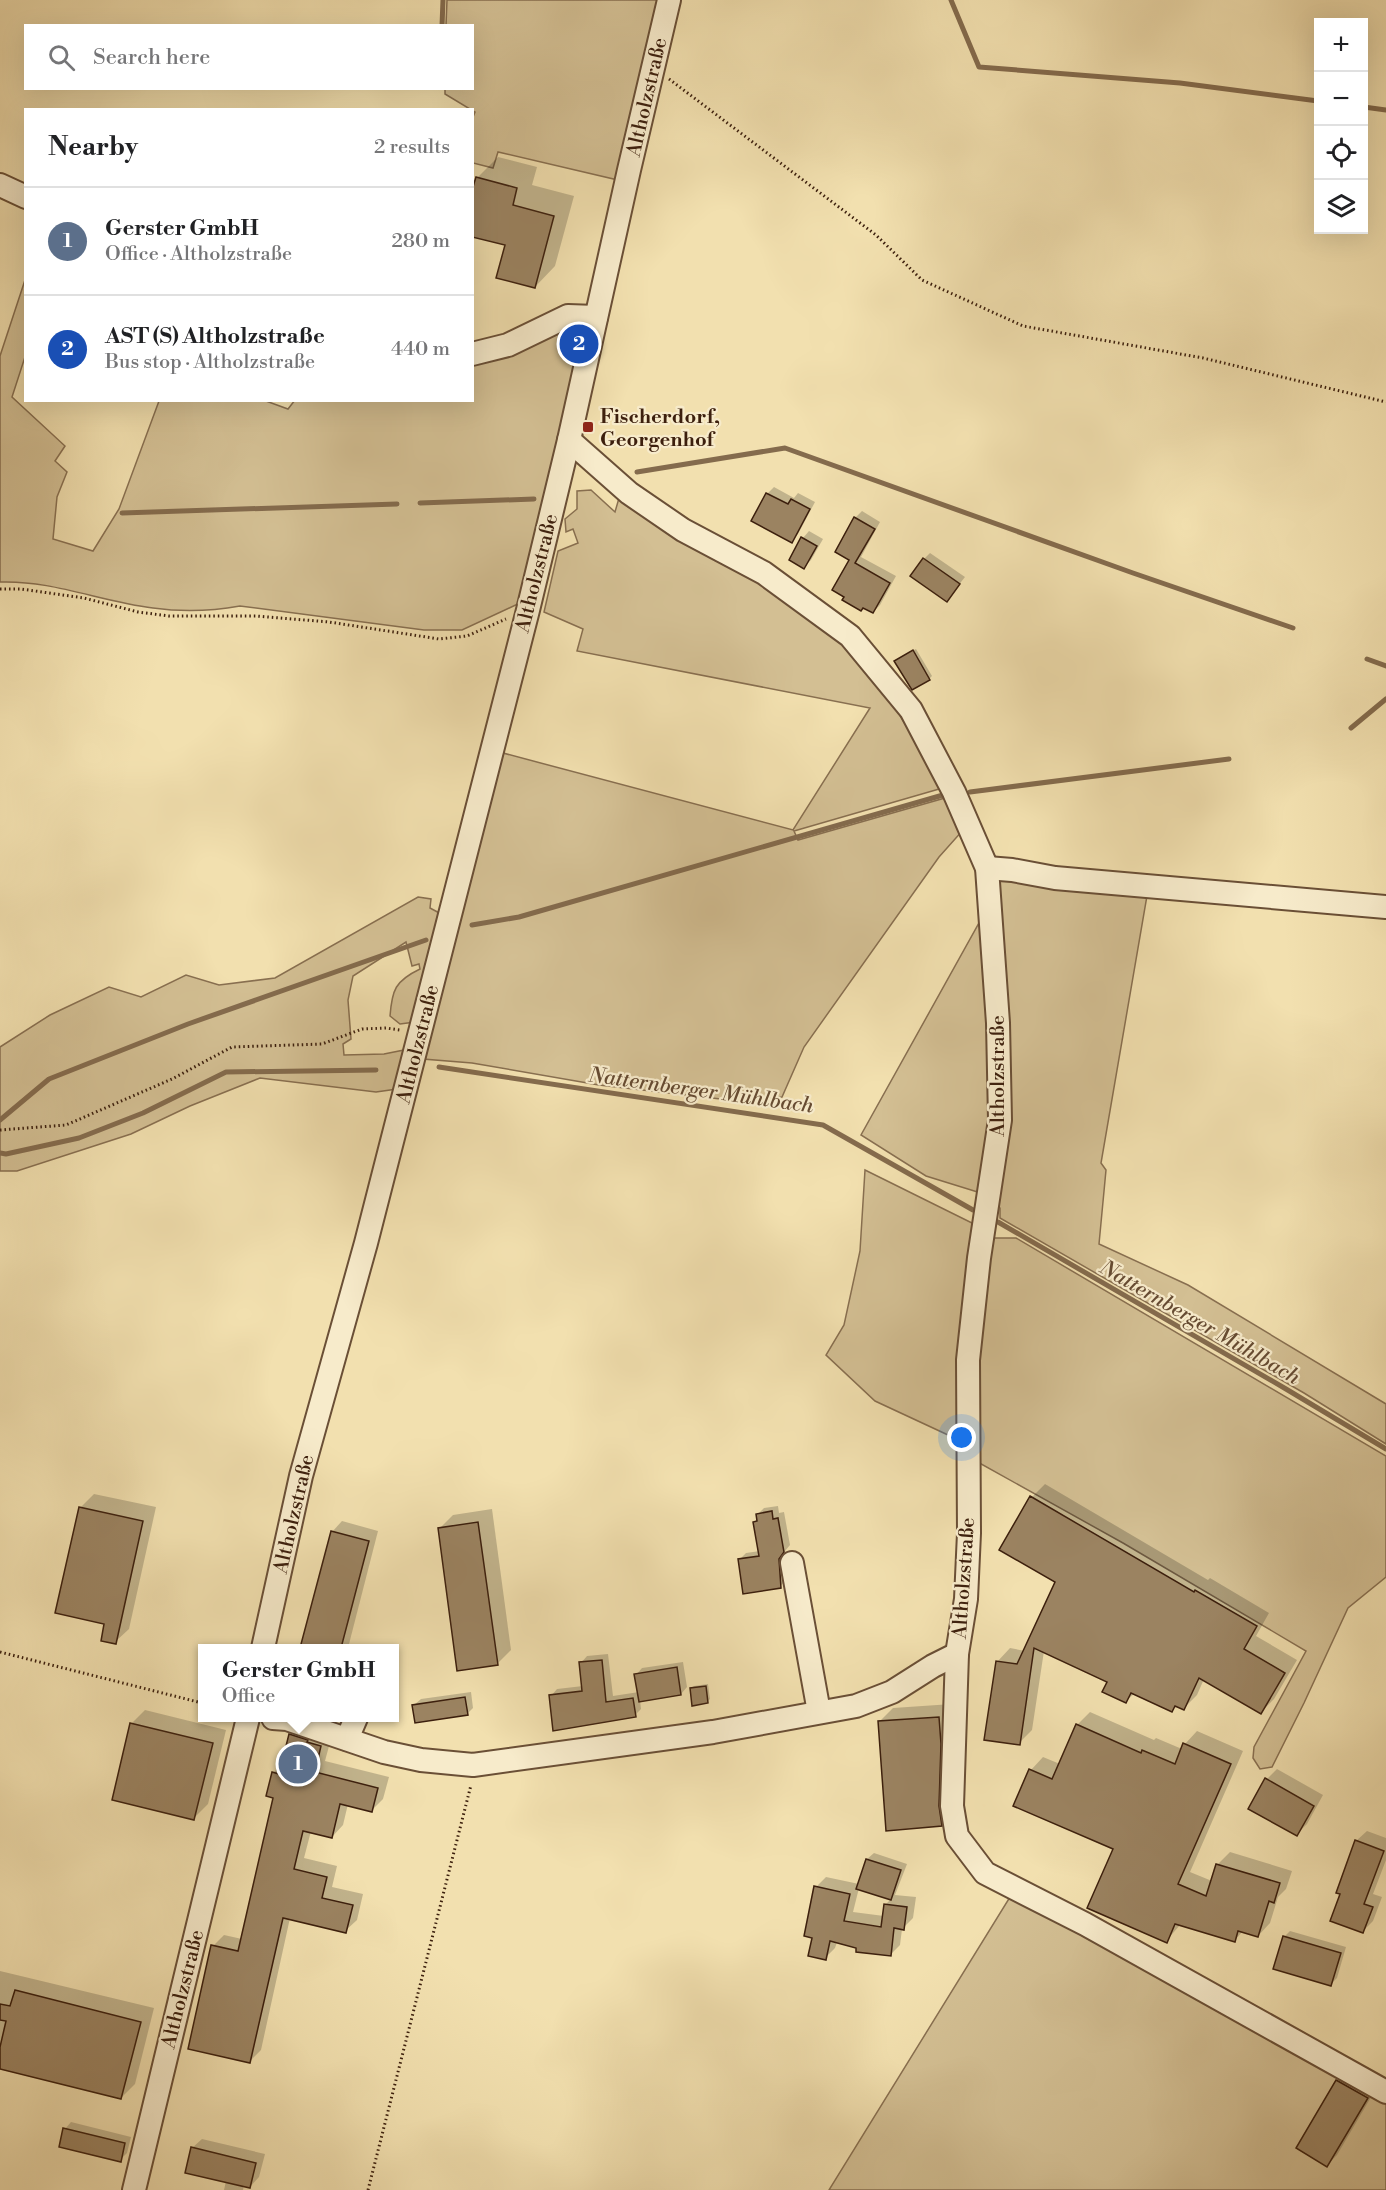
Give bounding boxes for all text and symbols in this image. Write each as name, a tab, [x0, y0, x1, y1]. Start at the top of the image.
map controls	[1314, 18, 1368, 234]
button: +	[1314, 18, 1368, 72]
search box	[24, 24, 474, 90]
street label: Altholzstraße	[621, 35, 673, 160]
icon: search	[45, 41, 78, 74]
text: Search here	[93, 44, 210, 71]
button: −	[1314, 72, 1368, 126]
button: locate	[1314, 126, 1368, 180]
text: Nearby	[48, 131, 138, 163]
text: 2 results	[374, 135, 450, 160]
button: layers	[1314, 180, 1368, 234]
text: Gerster GmbH	[105, 215, 259, 242]
text: 1	[63, 229, 72, 254]
text: 280 m	[391, 229, 450, 254]
text: Office · Altholzstraße	[105, 242, 292, 267]
pin: 2	[560, 322, 598, 366]
text: AST (S) Altholzstraße	[105, 323, 325, 350]
text: 2	[61, 337, 74, 362]
text: 440 m	[391, 337, 450, 362]
text: Bus stop · Altholzstraße	[105, 350, 315, 375]
place label: Fischerdorf, Georgenhof	[600, 405, 720, 453]
marker: Fischerdorf, Georgenhof	[581, 420, 595, 434]
street label: Altholzstraße	[510, 511, 564, 636]
street label: Altholzstraße	[391, 982, 445, 1107]
street label: Altholzstraße	[986, 1015, 1011, 1138]
water label: Natternberger Mühlbach	[586, 1062, 815, 1120]
water label: Natternberger Mühlbach	[1094, 1254, 1305, 1391]
your location	[947, 1423, 976, 1452]
street label: Altholzstraße	[268, 1452, 320, 1577]
street label: Altholzstraße	[948, 1517, 981, 1641]
popup	[198, 1644, 399, 1722]
text: Gerster GmbH	[222, 1657, 375, 1684]
text: Office	[222, 1684, 275, 1709]
pin: 1	[278, 1742, 318, 1786]
street label: Altholzstraße	[156, 1927, 210, 2052]

